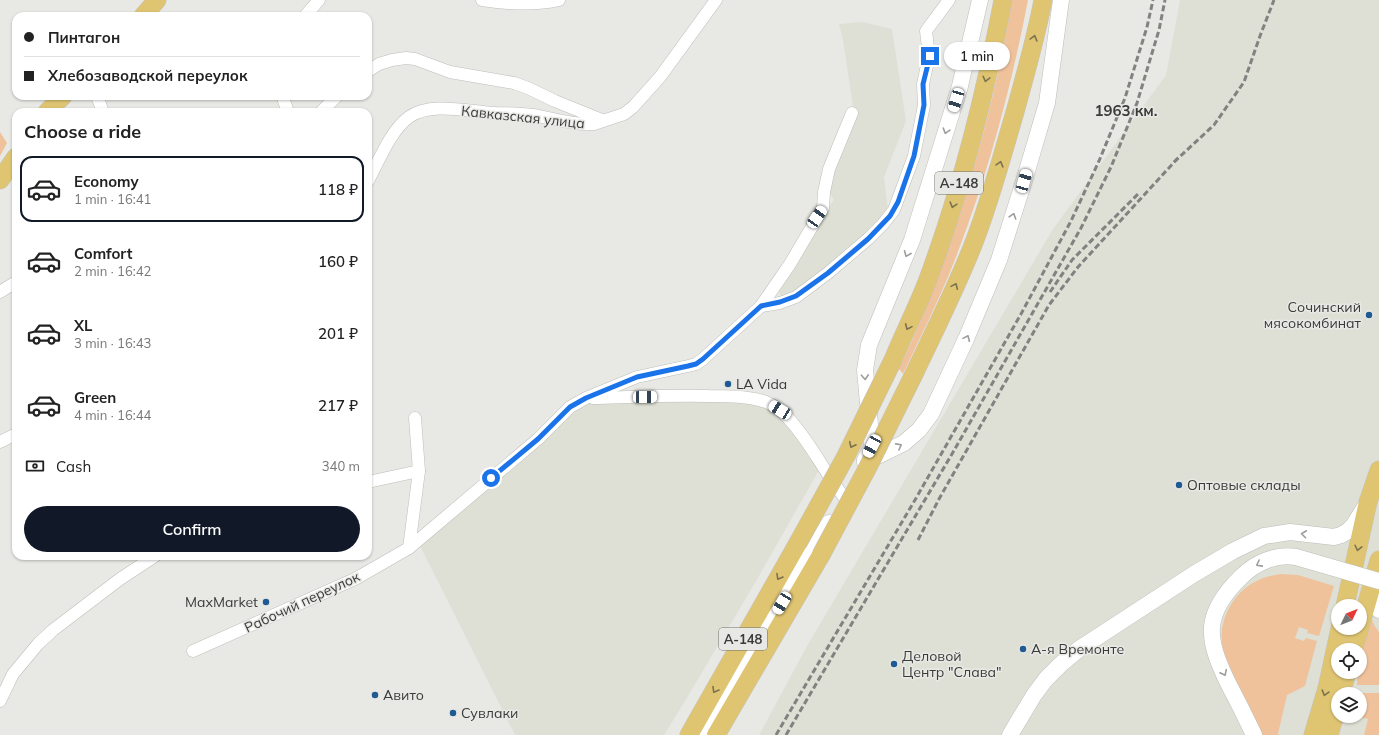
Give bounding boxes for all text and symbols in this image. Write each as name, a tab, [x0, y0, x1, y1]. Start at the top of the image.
text: Пинтагон	[48, 28, 120, 47]
one-way arrow	[1030, 35, 1038, 42]
callout: 1 min	[944, 42, 1010, 70]
route end	[921, 47, 939, 65]
text: 1 min	[960, 48, 994, 64]
text: Хлебозаводской переулок	[48, 66, 247, 85]
one-way arrow	[983, 76, 991, 82]
car	[947, 87, 965, 113]
district label: 1963 км.	[1095, 101, 1157, 120]
street label: Кавказская улица	[460, 102, 586, 132]
text: Choose a ride	[24, 120, 141, 143]
one-way arrow	[942, 127, 951, 134]
one-way arrow	[995, 160, 1003, 167]
car	[1015, 168, 1033, 194]
icon: car	[26, 171, 62, 207]
text: Economy	[74, 172, 139, 191]
road number: А-148	[935, 172, 983, 194]
text: 118 ₽	[318, 180, 358, 199]
text: 1 min · 16:41	[74, 191, 151, 207]
one-way arrow	[949, 201, 958, 208]
car	[805, 204, 829, 230]
one-way arrow	[1008, 213, 1017, 220]
icon: car	[26, 243, 62, 279]
text: Comfort	[74, 244, 132, 263]
one-way arrow	[903, 251, 911, 258]
text: 160 ₽	[318, 252, 358, 271]
text: 2 min · 16:42	[74, 263, 151, 279]
one-way arrow	[950, 282, 958, 290]
place label: Сочинский мясокомбинат	[1264, 298, 1362, 332]
marker: Сочинский мясокомбинат	[1364, 310, 1374, 320]
icon: car	[26, 315, 62, 351]
text: XL	[74, 316, 92, 335]
one-way arrow	[904, 323, 912, 330]
text: 201 ₽	[318, 324, 358, 343]
one-way arrow	[962, 334, 970, 341]
text: 3 min · 16:43	[74, 335, 151, 351]
one-way arrow	[861, 374, 870, 380]
place label: LA Vida	[736, 375, 787, 393]
marker: LA Vida	[723, 379, 733, 389]
icon: car	[26, 387, 62, 423]
text: Green	[74, 388, 116, 407]
car	[633, 391, 657, 403]
text: 217 ₽	[318, 396, 358, 415]
car	[767, 399, 793, 421]
text: 4 min · 16:44	[74, 407, 151, 423]
car	[861, 433, 883, 459]
one-way arrow	[849, 441, 857, 448]
one-way arrow	[894, 443, 902, 450]
icon: cash	[24, 455, 46, 477]
text: Cash	[56, 457, 91, 476]
text: 340 m	[322, 458, 360, 474]
route start	[482, 469, 500, 487]
place label: Оптовые склады	[1187, 476, 1301, 494]
marker: Оптовые склады	[1174, 480, 1184, 490]
button: Confirm	[24, 506, 360, 552]
one-way arrow	[1301, 530, 1307, 539]
one-way arrow	[1355, 545, 1363, 551]
one-way arrow	[1256, 559, 1263, 567]
street label: Рабочий переулок	[241, 567, 363, 637]
one-way arrow	[776, 573, 783, 580]
car	[771, 590, 793, 616]
place label: MaxMarket	[185, 593, 258, 611]
marker: MaxMarket	[261, 597, 271, 607]
north arrow	[1331, 599, 1367, 635]
map controls	[1331, 599, 1367, 723]
road number: А-148	[719, 628, 767, 650]
place label: А-я Времонте	[1031, 640, 1125, 658]
button: locate	[1331, 643, 1367, 679]
marker: А-я Времонте	[1018, 644, 1028, 654]
place label: Деловой Центр "Слава"	[902, 647, 1002, 681]
marker: Деловой Центр "Слава"	[889, 659, 899, 669]
one-way arrow	[1219, 669, 1227, 677]
place label: Авито	[383, 686, 424, 704]
one-way arrow	[712, 686, 719, 693]
button: layers	[1331, 687, 1367, 723]
marker: Авито	[370, 690, 380, 700]
one-way arrow	[1321, 690, 1330, 697]
place label: Сувлаки	[461, 704, 518, 722]
marker: Сувлаки	[448, 708, 458, 718]

